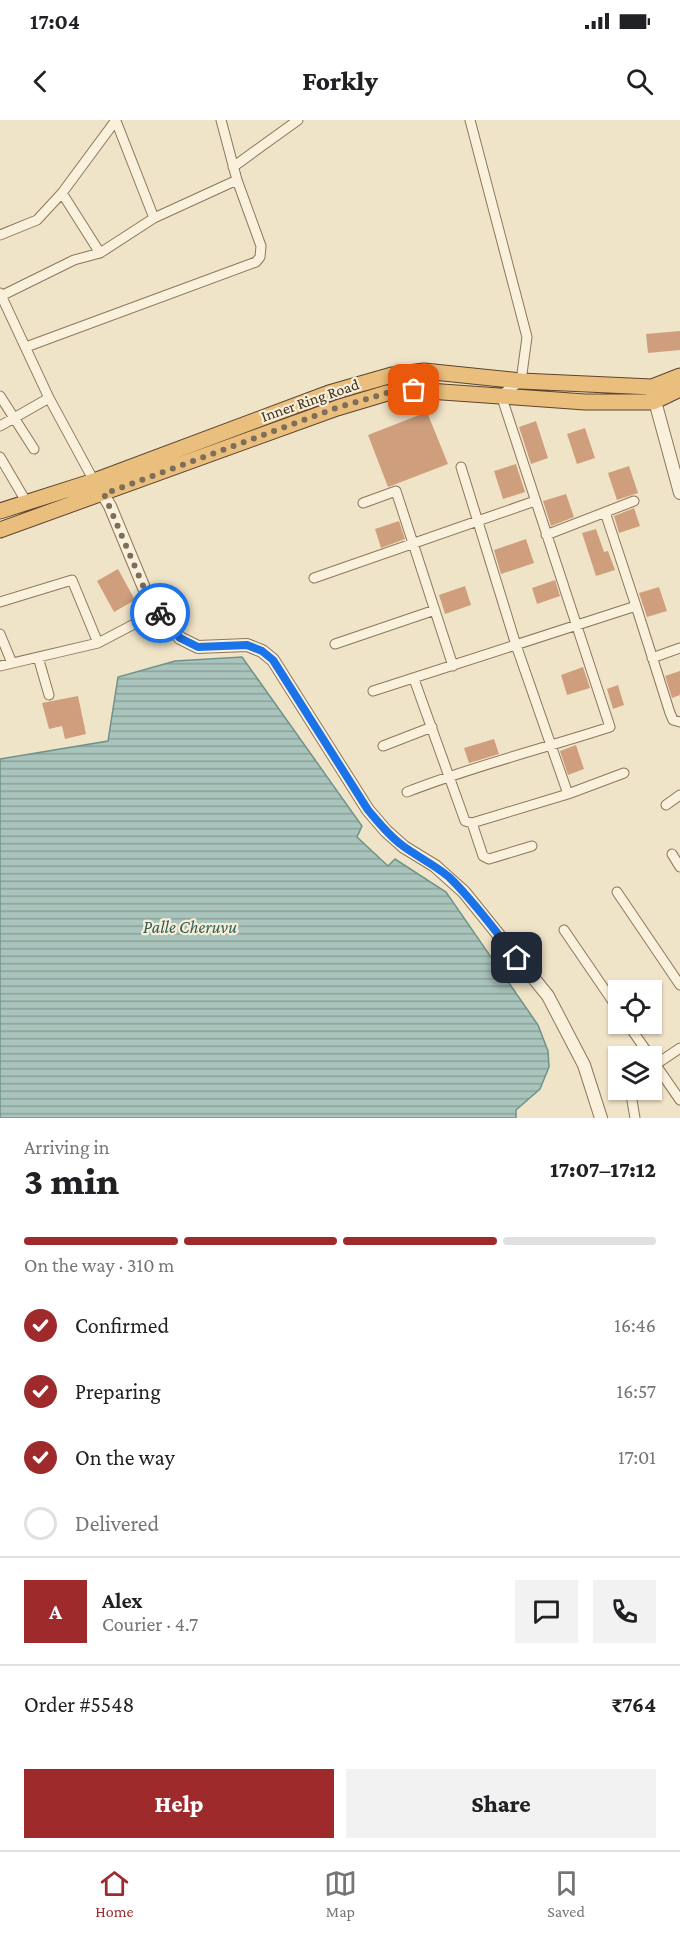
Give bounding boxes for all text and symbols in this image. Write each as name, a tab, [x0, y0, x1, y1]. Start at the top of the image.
text: 17:04	[30, 9, 80, 34]
icon: back	[24, 65, 57, 98]
icon: search	[623, 65, 656, 98]
text: Forkly	[302, 66, 378, 96]
pin	[388, 364, 439, 415]
icon: bag	[397, 373, 430, 406]
street label: Inner Ring Road	[259, 375, 362, 426]
courier	[130, 583, 190, 643]
icon: bike	[144, 597, 177, 630]
water label: Palle Cheruvu	[143, 917, 237, 937]
pin	[491, 932, 542, 983]
icon: home	[500, 941, 533, 974]
map controls	[608, 980, 662, 1100]
button: locate	[608, 980, 662, 1034]
button: layers	[608, 1046, 662, 1100]
text: Arriving in	[24, 1136, 109, 1158]
text: 17:07–17:12	[550, 1157, 656, 1182]
text: 3 min	[24, 1159, 119, 1202]
text: On the way · 310 m	[24, 1254, 174, 1276]
icon: check	[24, 1309, 57, 1342]
text: Confirmed	[75, 1313, 169, 1338]
text: 16:46	[614, 1314, 656, 1336]
icon: check	[24, 1375, 57, 1408]
text: Preparing	[75, 1379, 161, 1404]
text: 16:57	[617, 1380, 656, 1402]
icon: check	[24, 1441, 57, 1474]
text: On the way	[75, 1445, 175, 1470]
text: 17:01	[618, 1446, 656, 1468]
text: Delivered	[75, 1511, 159, 1536]
button: chat	[515, 1580, 578, 1643]
button: phone	[593, 1580, 656, 1643]
text: Alex	[102, 1588, 143, 1613]
text: A	[49, 1599, 62, 1624]
text: Courier · 4.7	[102, 1613, 198, 1635]
text: Order #5548	[24, 1692, 134, 1717]
text: ₹764	[611, 1692, 656, 1717]
button: Help	[24, 1769, 334, 1838]
button: Share	[346, 1769, 656, 1838]
tab: Home	[95, 1867, 134, 1920]
tab: Map	[324, 1867, 357, 1920]
tab: Saved	[547, 1867, 585, 1920]

